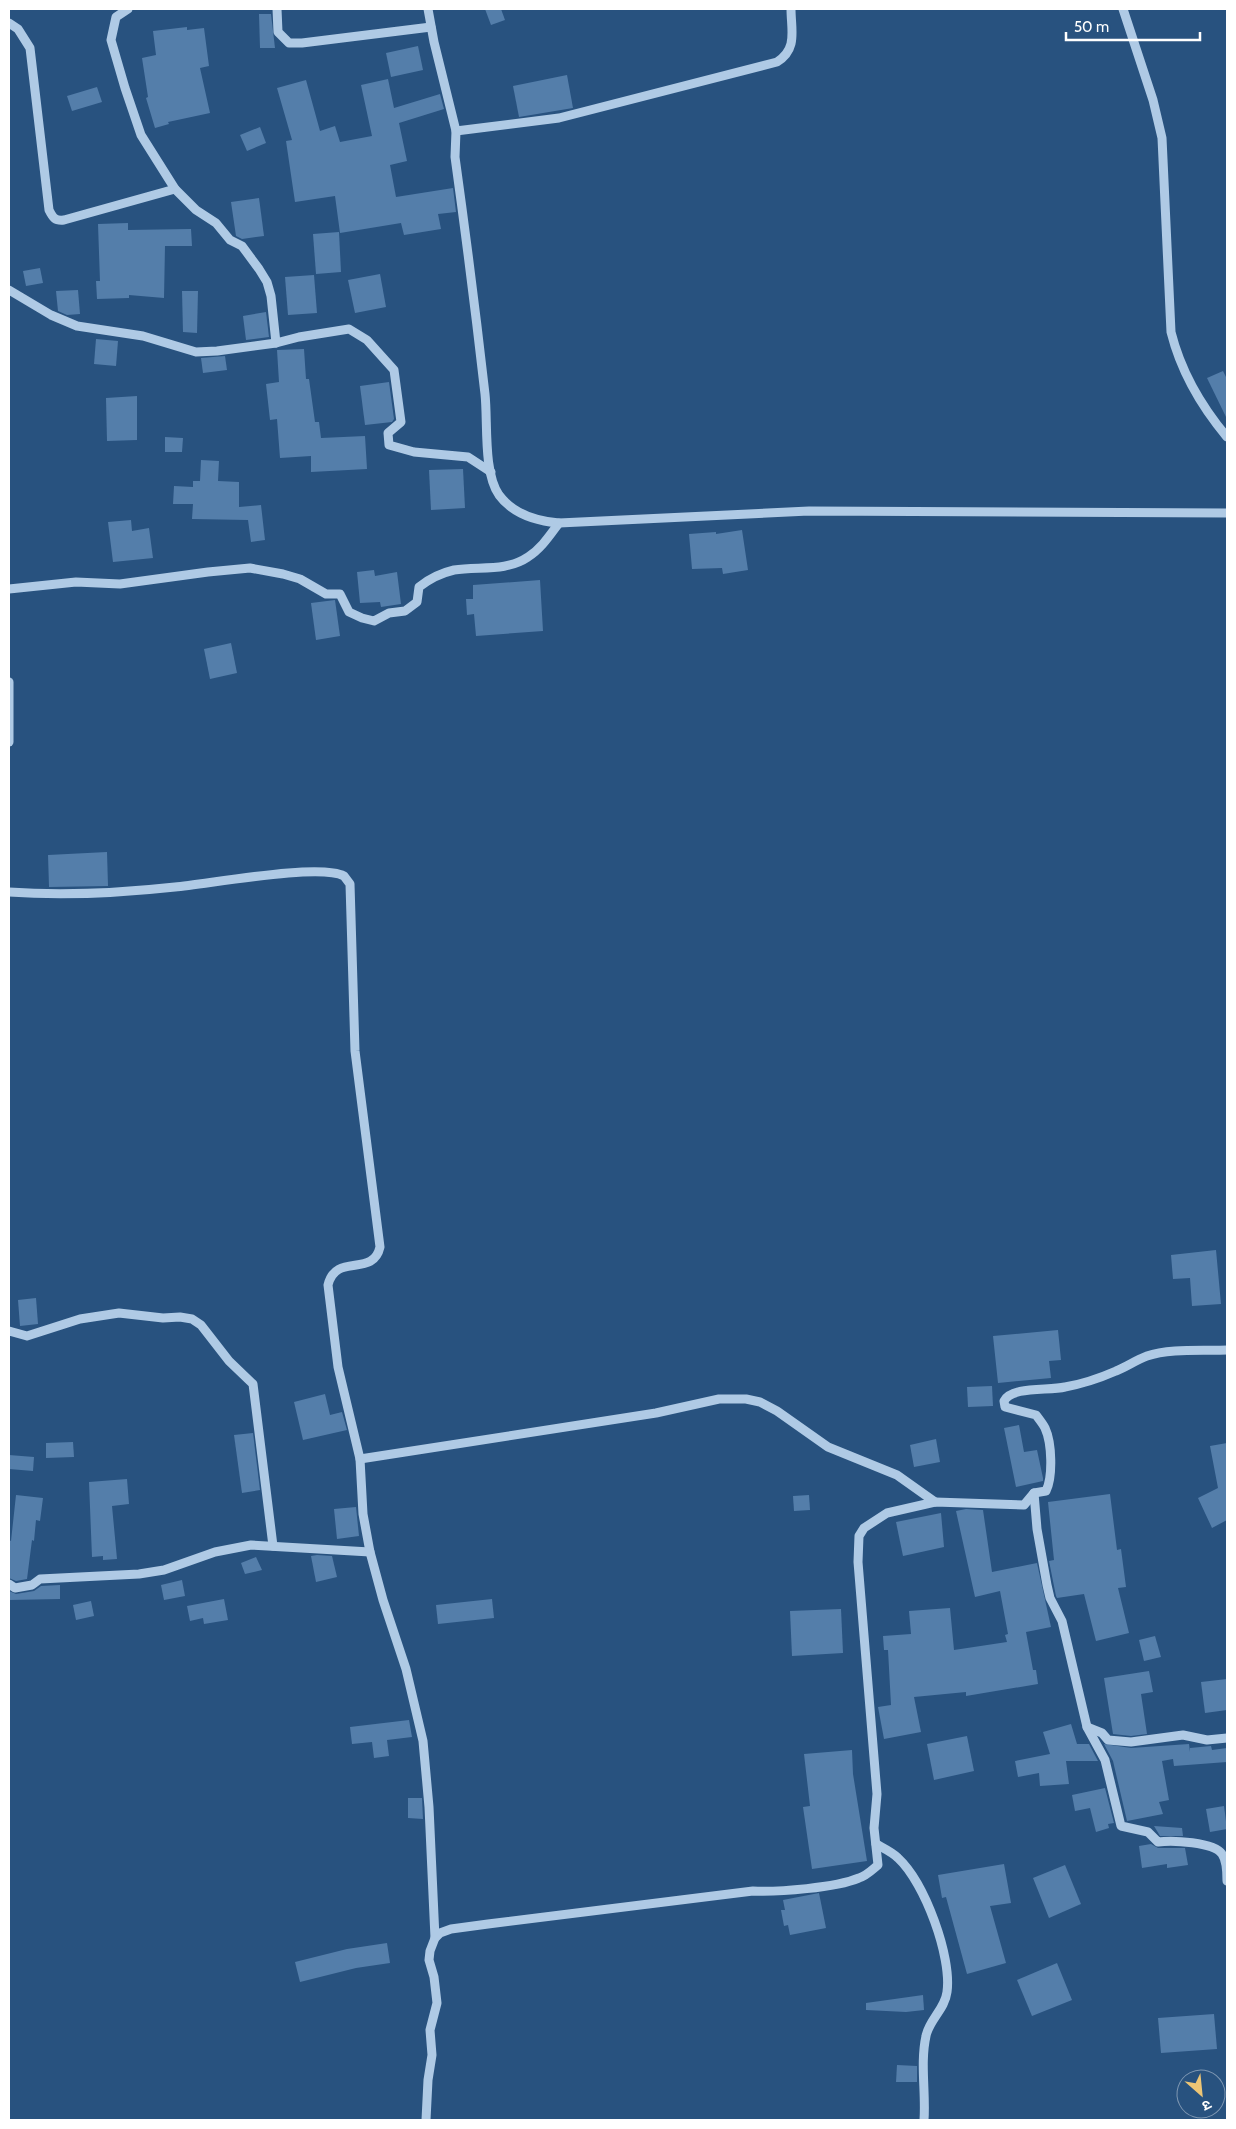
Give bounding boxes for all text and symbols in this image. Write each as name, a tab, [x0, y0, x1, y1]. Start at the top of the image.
scale bar	[1066, 10, 1200, 42]
text: 50 m	[1074, 18, 1109, 36]
north arrow	[1176, 2069, 1226, 2119]
text: उ	[1198, 2096, 1215, 2116]

